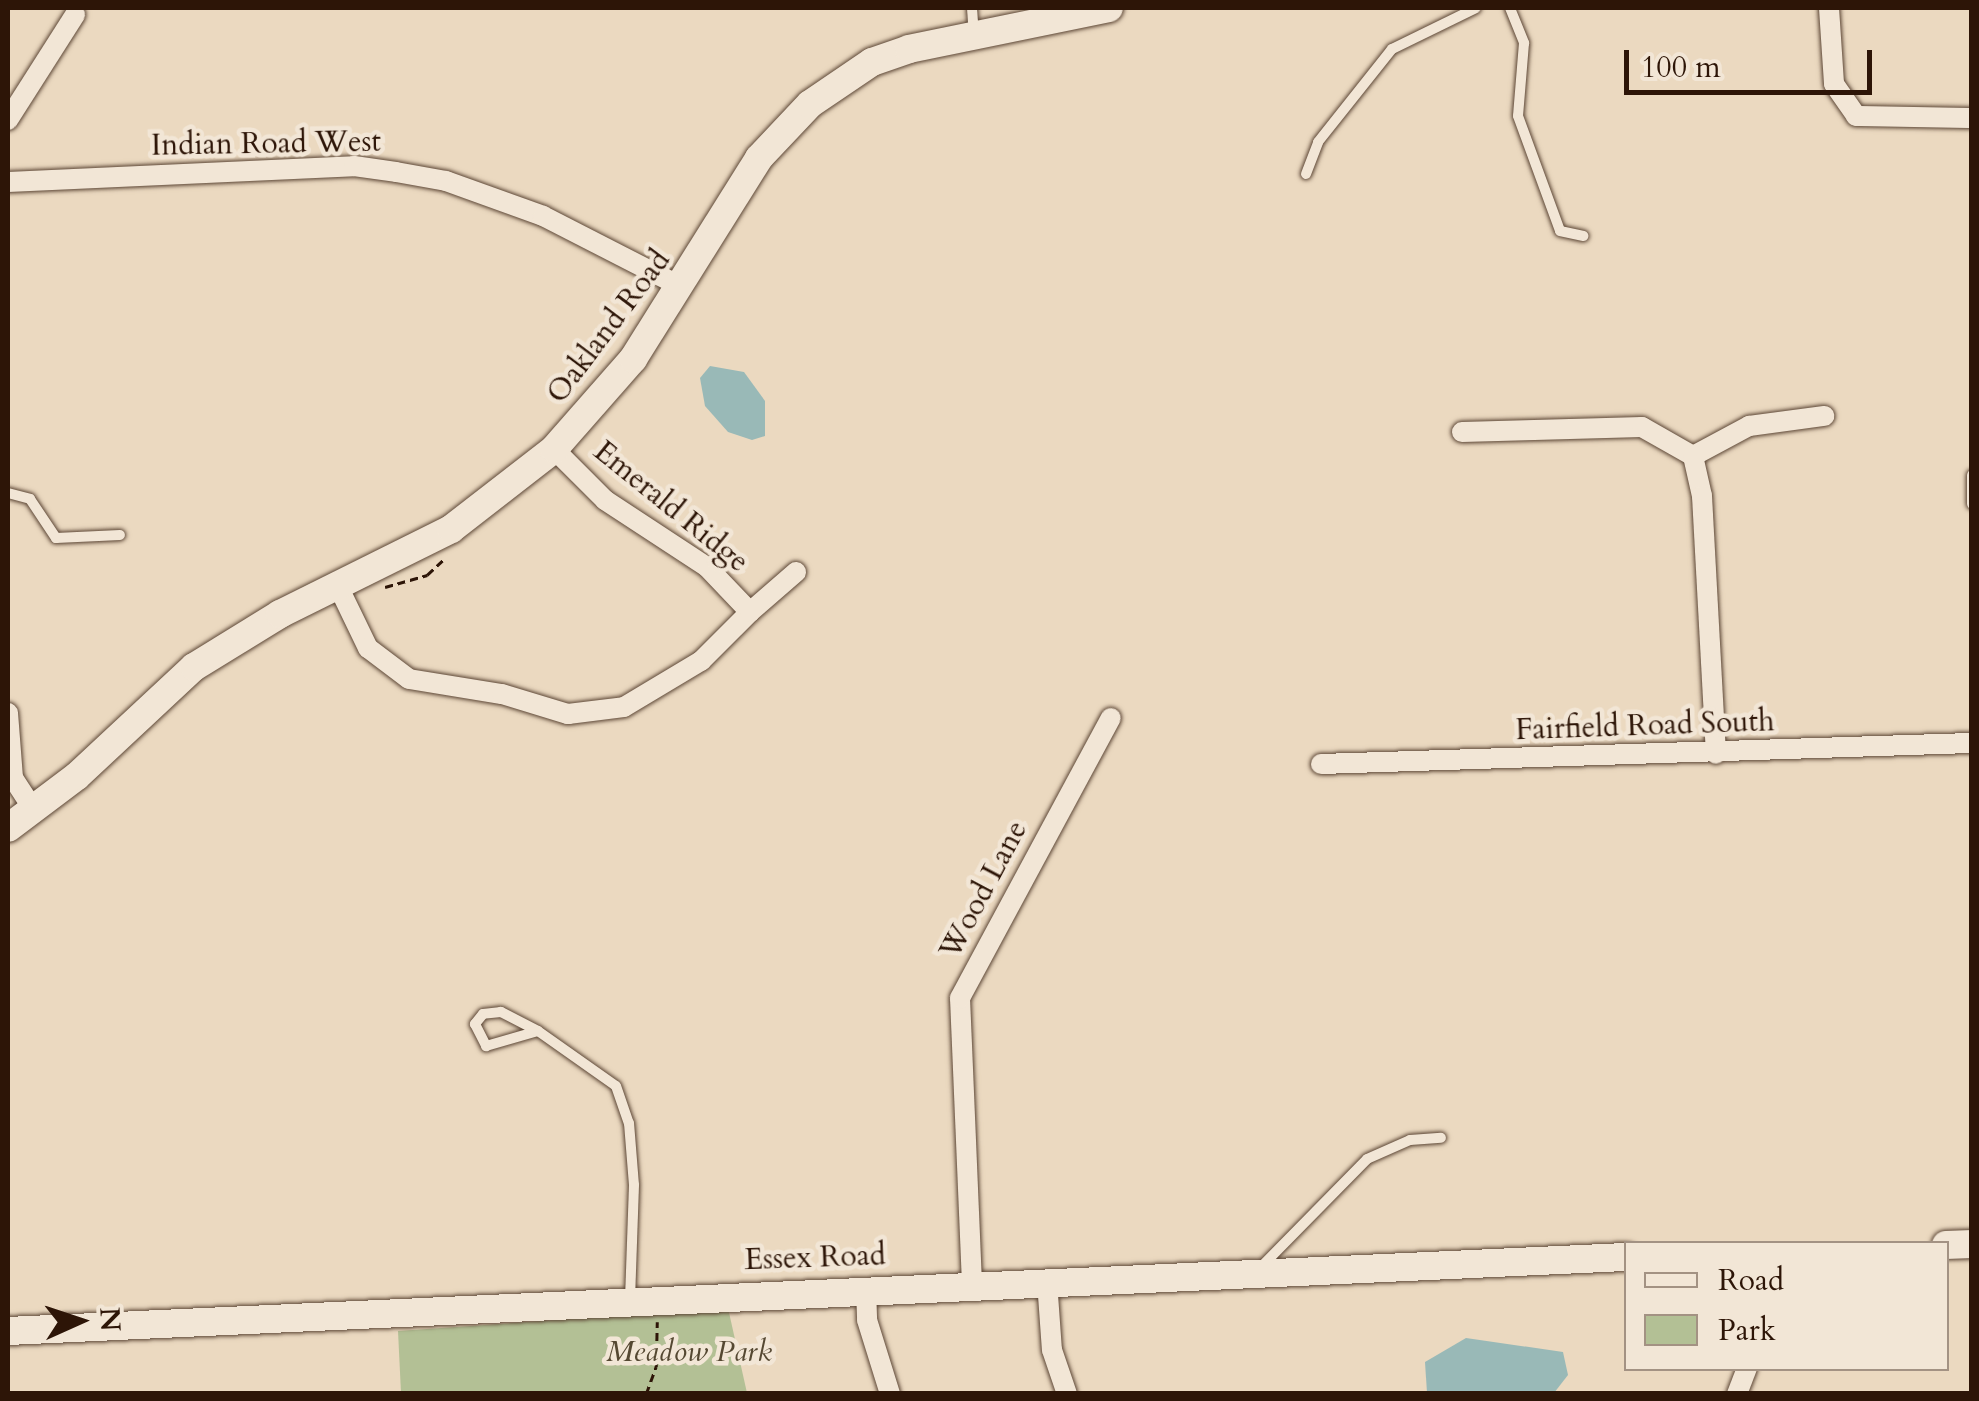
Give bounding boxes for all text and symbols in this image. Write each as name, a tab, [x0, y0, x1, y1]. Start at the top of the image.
scale bar	[1629, 30, 1876, 92]
text: 100 m	[1641, 47, 1721, 88]
street label: Indian Road West	[151, 124, 381, 164]
street label: Oakland Road	[540, 243, 678, 411]
street label: Emerald Ridge	[586, 434, 756, 580]
street label: Fairfield Road South	[1515, 703, 1775, 749]
street label: Wood Lane	[933, 815, 1035, 965]
street label: Essex Road	[744, 1238, 886, 1278]
legend	[1624, 1241, 1949, 1371]
text: Road	[1718, 1260, 1784, 1301]
north arrow	[30, 1271, 130, 1371]
text: N	[90, 1306, 130, 1333]
text: Park	[1718, 1310, 1776, 1351]
park label: Meadow Park	[606, 1334, 772, 1370]

